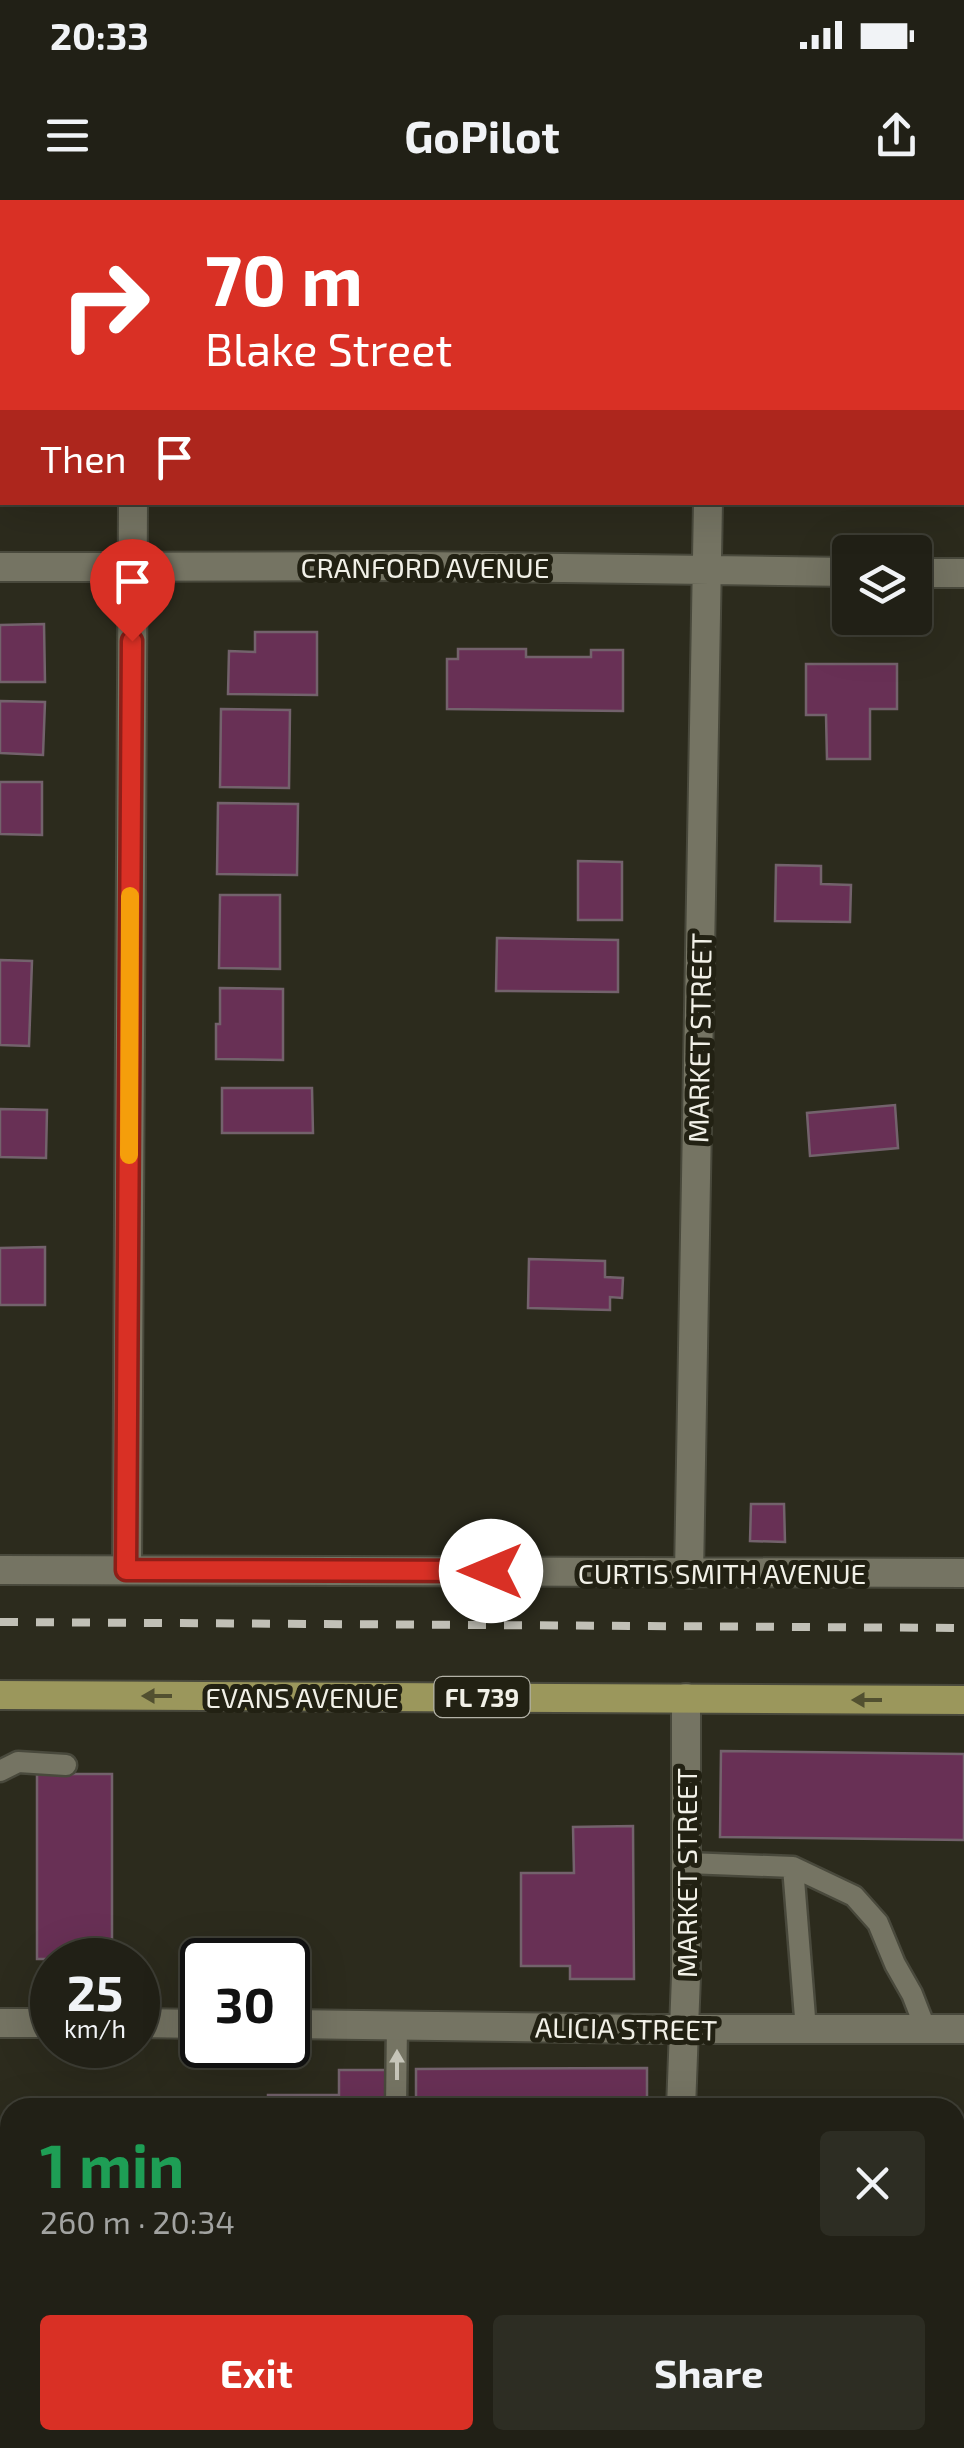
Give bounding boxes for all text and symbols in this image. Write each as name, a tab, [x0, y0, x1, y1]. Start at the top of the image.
text: 20:33	[50, 12, 149, 58]
icon: menu	[40, 108, 95, 163]
text: GoPilot	[404, 108, 560, 162]
icon: share	[869, 108, 924, 163]
text: 70 m	[205, 236, 363, 320]
icon: right	[40, 240, 170, 370]
text: Blake Street	[205, 321, 452, 375]
icon: arrive	[147, 430, 202, 485]
text: Then	[40, 435, 127, 481]
map controls	[832, 535, 932, 635]
button: layers	[832, 535, 932, 635]
pin	[90, 539, 175, 642]
street label: CRANFORD AVENUE	[301, 550, 549, 584]
icon: arrive	[105, 554, 160, 609]
street label: MARKET STREET	[680, 933, 718, 1143]
position arrow	[439, 1519, 543, 1623]
street label: CURTIS SMITH AVENUE	[578, 1556, 866, 1590]
road number: FL 739	[434, 1677, 530, 1717]
street label: EVANS AVENUE	[205, 1680, 399, 1714]
one-way arrow	[140, 1688, 172, 1704]
one-way arrow	[850, 1692, 882, 1708]
street label: MARKET STREET	[669, 1768, 703, 1978]
speed limit sign: 30	[180, 1938, 310, 2068]
text: 25	[67, 1961, 123, 2021]
street label: ALICIA STREET	[535, 2009, 717, 2047]
text: km/h	[64, 2013, 126, 2043]
one-way arrow	[389, 2049, 405, 2081]
text: 1 min	[40, 2128, 184, 2200]
button: close	[820, 2131, 925, 2236]
text: 260 m · 20:34	[40, 2202, 235, 2240]
button: Exit	[40, 2315, 473, 2430]
button: Share	[493, 2315, 925, 2430]

